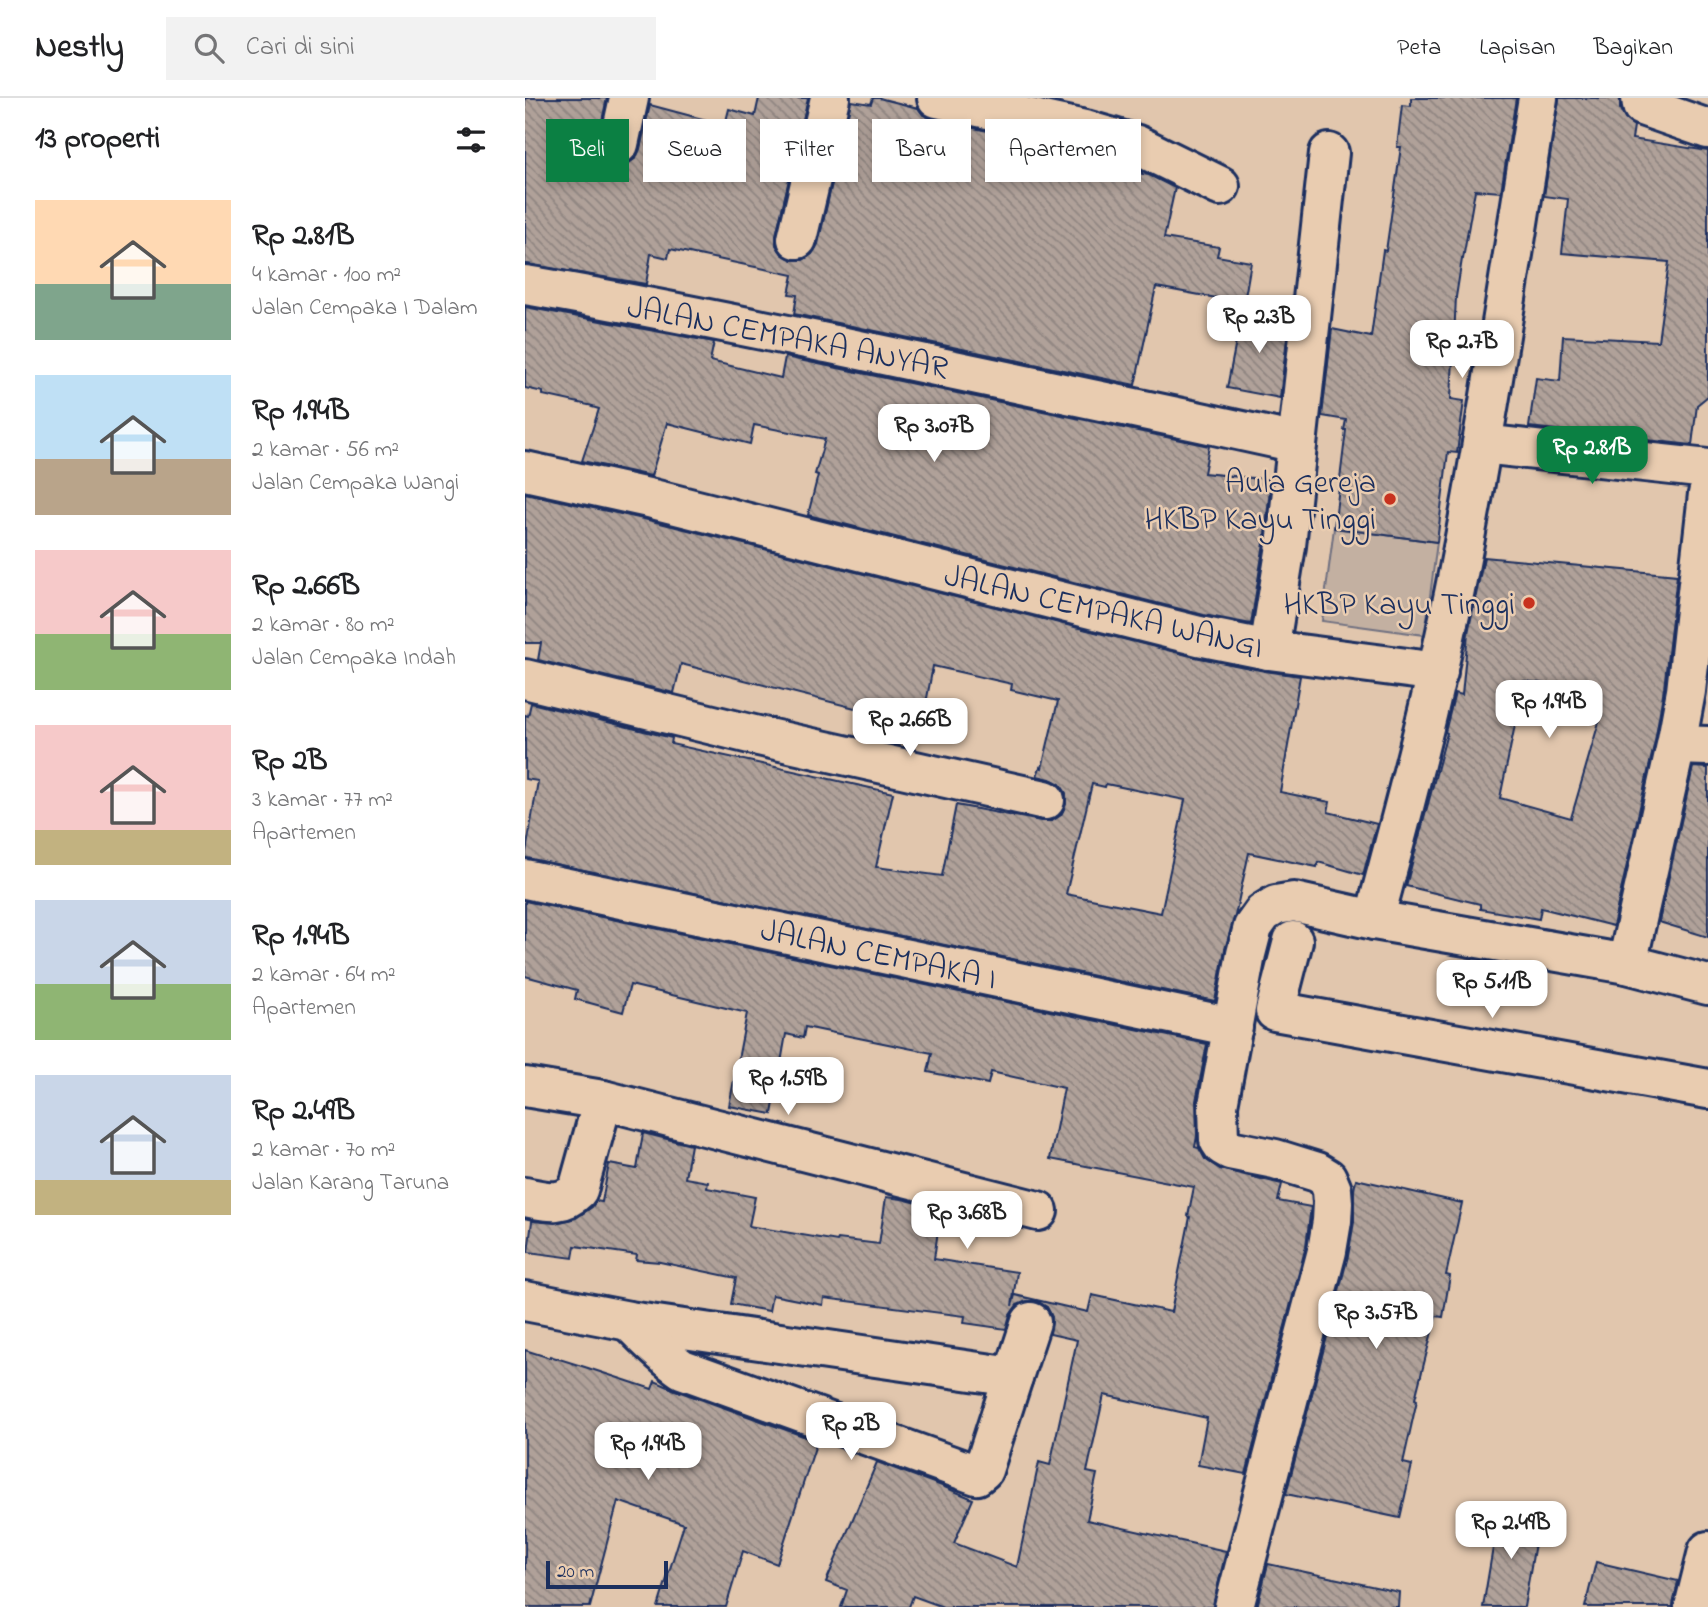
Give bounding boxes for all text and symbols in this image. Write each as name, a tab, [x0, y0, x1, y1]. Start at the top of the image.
search box	[166, 17, 656, 80]
text: Nestly	[35, 24, 124, 72]
icon: search	[190, 29, 228, 67]
text: Cari di sini	[246, 29, 355, 67]
text: Peta	[1397, 31, 1441, 66]
text: Lapisan	[1479, 31, 1555, 66]
text: Bagikan	[1593, 31, 1673, 66]
text: 13 properti	[35, 118, 160, 162]
chip: Beli	[546, 119, 629, 182]
chip: Sewa	[643, 119, 746, 182]
chip: Filter	[760, 119, 858, 182]
chip: Baru	[872, 119, 971, 182]
chip: Apartemen	[985, 119, 1141, 182]
icon: filters	[452, 121, 490, 159]
text: Rp 2.81B	[252, 215, 354, 259]
icon: home	[91, 228, 175, 312]
text: 4 kamar · 100 m²	[252, 259, 401, 292]
street label: JALAN CEMPAKA ANYAR	[623, 285, 952, 394]
text: Jalan Cempaka I Dalam	[252, 292, 478, 325]
pin: Rp 2.3B	[1194, 296, 1324, 355]
text: Rp 2.3B	[1223, 301, 1295, 334]
pin: Rp 2.7B	[1397, 320, 1527, 380]
text: Rp 2.7B	[1426, 326, 1498, 359]
text: Rp 1.94B	[252, 390, 350, 434]
icon: home	[91, 403, 175, 487]
pin: Rp 3.07B	[862, 404, 1006, 464]
text: Rp 3.07B	[894, 410, 974, 443]
pin: Rp 2.81B	[1520, 426, 1664, 486]
text: Rp 2.81B	[1553, 432, 1631, 465]
text: 2 kamar · 56 m²	[252, 434, 399, 467]
place label: Aula Gereja HKBP Kayu Tinggi	[1145, 461, 1376, 545]
text: Jalan Cempaka Wangi	[252, 467, 459, 500]
marker: Aula Gereja HKBP Kayu Tinggi	[1382, 491, 1398, 507]
street label: JALAN CEMPAKA WANGI	[939, 554, 1267, 673]
text: Rp 2.66B	[252, 565, 360, 609]
icon: home	[91, 578, 175, 662]
place label: HKBP Kayu Tinggi	[1284, 583, 1515, 630]
marker: HKBP Kayu Tinggi	[1521, 595, 1537, 611]
text: 2 kamar · 80 m²	[252, 609, 394, 642]
text: Jalan Cempaka Indah	[252, 642, 456, 675]
pin: Rp 1.94B	[1477, 680, 1621, 740]
text: Rp 1.94B	[1512, 686, 1586, 719]
pin: Rp 2.66B	[838, 698, 982, 758]
text: Rp 2.66B	[869, 704, 951, 737]
text: Rp 2B	[252, 740, 328, 784]
icon: home	[91, 753, 175, 837]
text: 3 kamar · 77 m²	[252, 784, 393, 817]
text: Apartemen	[252, 817, 356, 850]
street label: JALAN CEMPAKA I	[756, 908, 1001, 1004]
text: Rp 1.94B	[252, 915, 350, 959]
icon: home	[91, 928, 175, 1012]
text: 2 kamar · 64 m²	[252, 959, 396, 992]
pin: Rp 5.11B	[1420, 960, 1564, 1020]
text: Rp 5.11B	[1453, 966, 1531, 999]
text: Apartemen	[252, 992, 356, 1025]
pin: Rp 1.59B	[716, 1058, 860, 1117]
text: Rp 1.59B	[749, 1063, 827, 1096]
text: Rp 2.49B	[252, 1090, 355, 1134]
icon: home	[91, 1103, 175, 1187]
text: 2 kamar · 70 m²	[252, 1134, 395, 1167]
text: Jalan Karang Taruna	[252, 1167, 449, 1200]
pin: Rp 3.68B	[895, 1192, 1039, 1251]
text: Rp 3.68B	[927, 1197, 1007, 1230]
pin: Rp 3.57B	[1304, 1292, 1448, 1351]
text: Rp 3.57B	[1334, 1297, 1418, 1330]
pin: Rp 2B	[802, 1402, 900, 1462]
text: Rp 2B	[822, 1408, 880, 1441]
pin: Rp 1.94B	[576, 1422, 720, 1482]
text: Rp 1.94B	[611, 1428, 685, 1461]
pin: Rp 2.49B	[1439, 1502, 1583, 1561]
text: Rp 2.49B	[1472, 1507, 1550, 1540]
scale bar	[546, 1558, 669, 1590]
text: 20 m	[557, 1559, 594, 1586]

